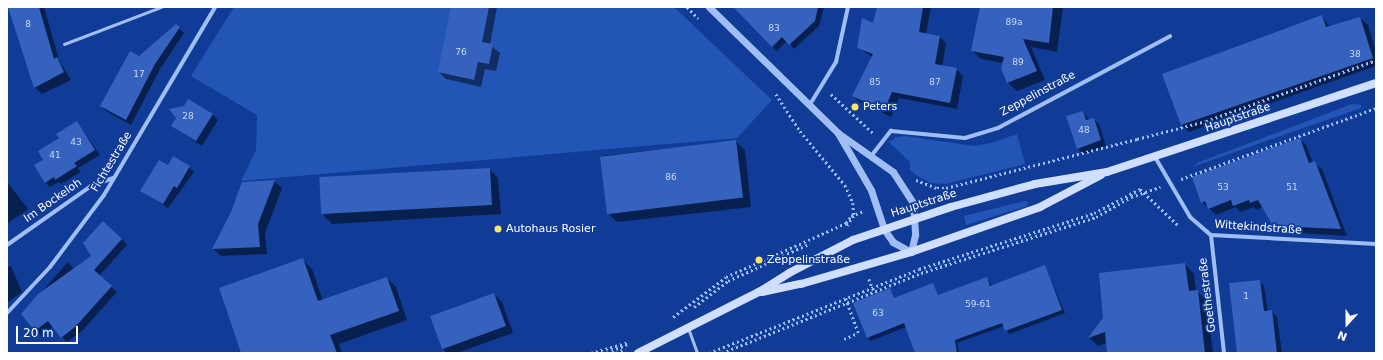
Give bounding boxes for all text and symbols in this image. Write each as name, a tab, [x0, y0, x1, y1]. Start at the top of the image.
house number: 89a	[1006, 17, 1022, 27]
house number: 8	[25, 19, 31, 29]
house number: 83	[768, 23, 780, 33]
house number: 76	[455, 47, 467, 57]
house number: 38	[1349, 49, 1361, 59]
house number: 89	[1012, 57, 1024, 67]
house number: 17	[133, 69, 145, 79]
street label: Zeppelinstraße	[998, 69, 1078, 119]
house number: 85	[869, 77, 881, 87]
house number: 87	[929, 77, 941, 87]
place label: Peters	[863, 100, 897, 114]
street label: Hauptstraße	[1204, 101, 1272, 135]
marker: Peters	[850, 102, 860, 112]
house number: 28	[182, 111, 194, 121]
house number: 48	[1078, 125, 1090, 135]
street label: Fichtestraße	[89, 130, 135, 194]
house number: 43	[70, 137, 82, 147]
house number: 41	[49, 150, 61, 160]
house number: 86	[665, 172, 677, 182]
street label: Im Bockeloh	[22, 176, 84, 226]
house number: 53	[1217, 182, 1229, 192]
house number: 51	[1286, 182, 1298, 192]
street label: Hauptstraße	[889, 187, 959, 221]
street label: Wittekindstraße	[1214, 218, 1302, 238]
place label: Autohaus Rosier	[506, 222, 595, 236]
marker: Autohaus Rosier	[493, 224, 503, 234]
place label: Zeppelinstraße	[767, 253, 850, 267]
marker: Zeppelinstraße	[754, 255, 764, 265]
street label: Goethestraße	[1197, 257, 1219, 333]
house number: 1	[1243, 291, 1249, 301]
house number: 59-61	[965, 299, 991, 309]
north arrow	[1327, 304, 1367, 344]
house number: 63	[872, 308, 884, 318]
scale bar	[18, 318, 80, 344]
text: 20 m	[23, 326, 54, 340]
text: N	[1336, 328, 1349, 343]

